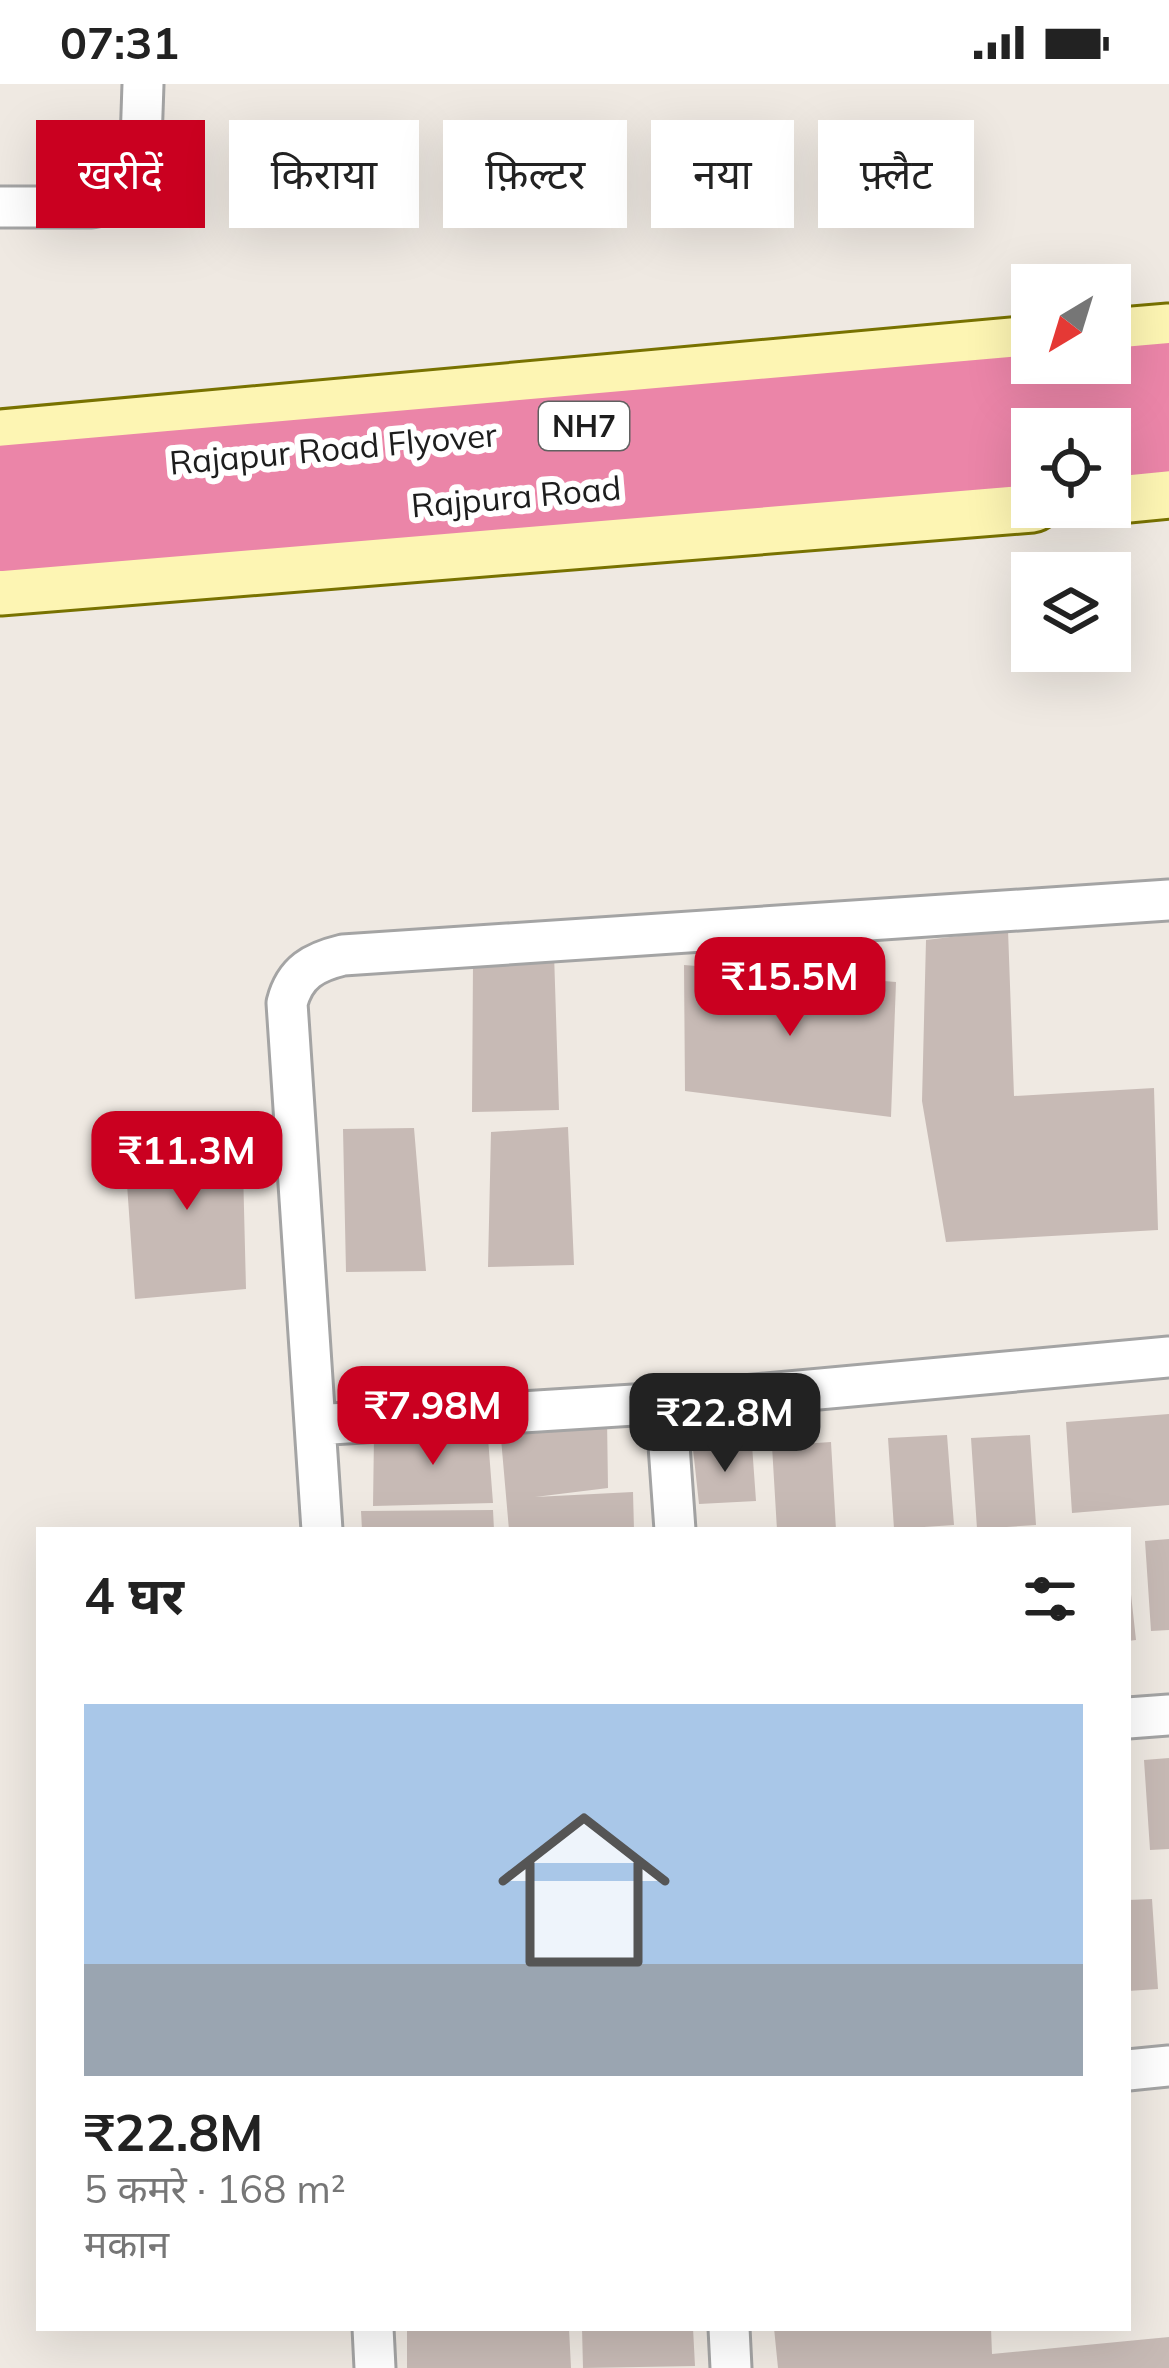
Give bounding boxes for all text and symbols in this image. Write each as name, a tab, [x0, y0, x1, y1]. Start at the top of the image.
text: 07:31	[60, 14, 179, 70]
chip: खरीदें	[36, 120, 205, 228]
chip: किराया	[229, 120, 419, 228]
chip: फ़िल्टर	[443, 120, 627, 228]
chip: नया	[651, 120, 794, 228]
chip: फ़्लैट	[818, 120, 974, 228]
north arrow	[1011, 264, 1131, 384]
map controls	[1011, 264, 1131, 672]
road number: NH7	[539, 402, 629, 450]
button: locate	[1011, 408, 1131, 528]
street label: Rajapur Road Flyover	[168, 413, 499, 483]
street label: Rajpura Road	[409, 466, 623, 526]
button: layers	[1011, 552, 1131, 672]
pin: ₹15.5M	[692, 937, 888, 1039]
text: ₹15.5M	[721, 951, 859, 1000]
pin: ₹11.3M	[89, 1111, 285, 1213]
text: ₹11.3M	[118, 1125, 256, 1174]
pin: ₹7.98M	[335, 1366, 531, 1468]
pin: ₹22.8M	[627, 1373, 823, 1475]
text: ₹7.98M	[364, 1380, 502, 1429]
text: ₹22.8M	[656, 1387, 794, 1436]
text: 4 घर	[84, 1563, 184, 1627]
icon: filters	[1017, 1566, 1083, 1632]
icon: home	[476, 1782, 692, 1998]
text: ₹22.8M	[84, 2100, 263, 2164]
text: 5 कमरे · 168 m²	[84, 2164, 346, 2213]
text: मकान	[84, 2219, 169, 2268]

